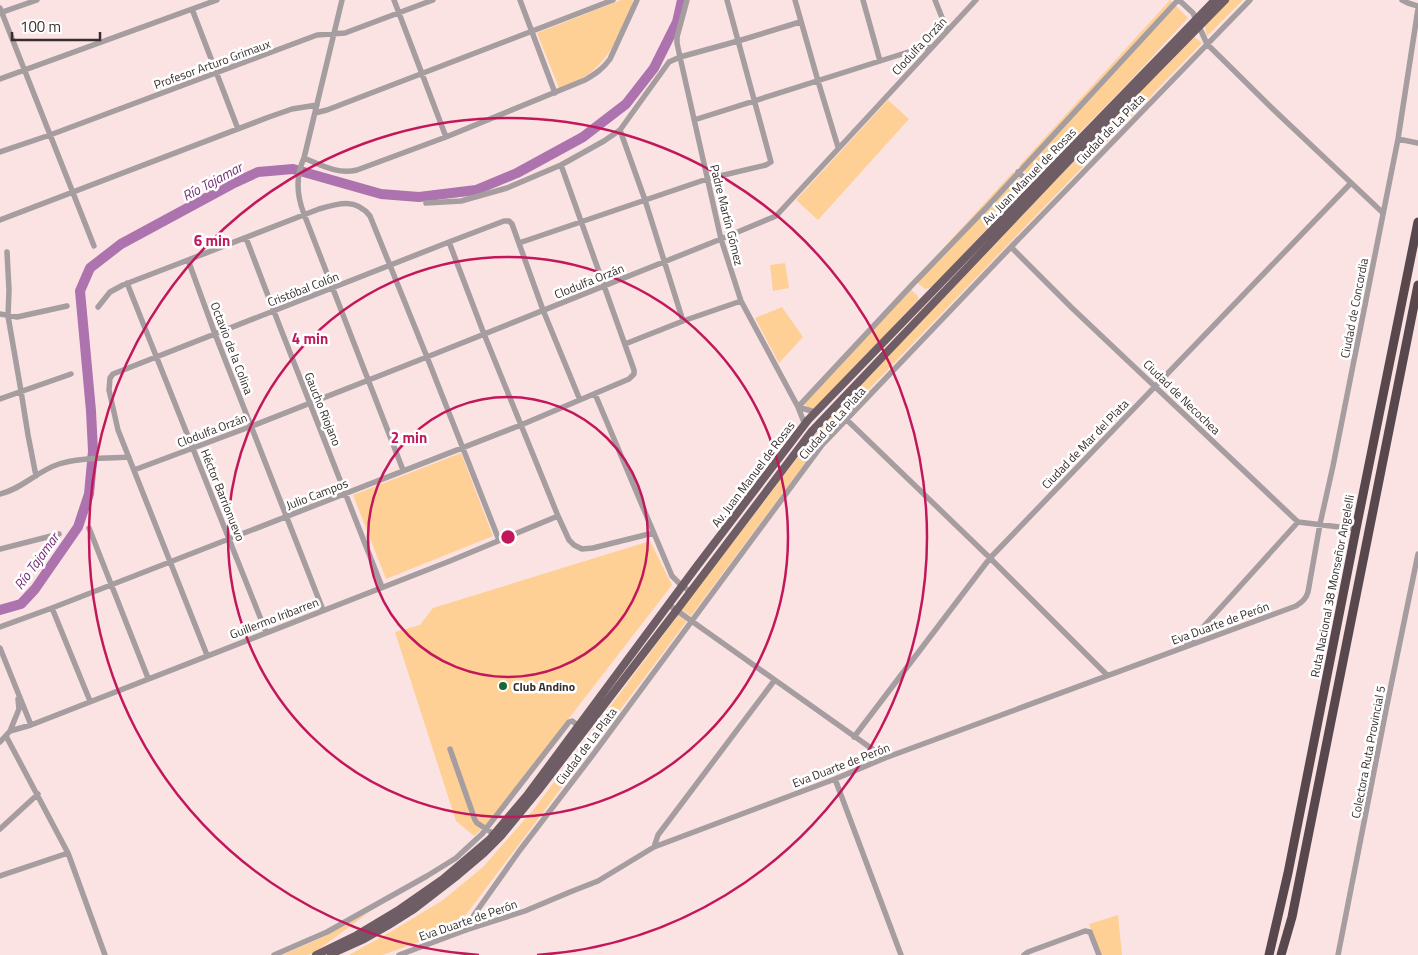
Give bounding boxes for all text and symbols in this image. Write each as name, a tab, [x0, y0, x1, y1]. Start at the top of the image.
scale bar	[12, 10, 100, 42]
street label: Clodulfa Orzán	[887, 13, 951, 79]
text: 100 m	[20, 15, 61, 38]
street label: Profesor Arturo Grimaux	[151, 34, 274, 94]
street label: Ciudad de La Plata	[1071, 89, 1149, 169]
street label: Av. Juan Manuel de Rosas	[977, 123, 1081, 229]
water label: Río Tajamar	[178, 156, 247, 206]
street label: Padre Martín Gómez	[705, 162, 749, 268]
text: 6 min	[194, 229, 230, 252]
street label: Ciudad de Concordia	[1335, 256, 1373, 360]
street label: Clodulfa Orzán	[551, 258, 627, 304]
street label: Cristóbal Colón	[264, 267, 342, 311]
street label: Octavio de la Colina	[206, 299, 258, 397]
text: 4 min	[292, 327, 328, 350]
street label: Ciudad de Necochea	[1139, 355, 1225, 439]
street label: Gaucho Riojano	[300, 369, 346, 449]
street label: Ciudad de La Plata	[794, 382, 870, 464]
street label: Ciudad de Mar del Plata	[1037, 395, 1133, 493]
street label: Clodulfa Orzán	[174, 408, 250, 452]
street label: Av. Juan Manuel de Rosas	[707, 417, 800, 531]
text: 2 min	[391, 426, 427, 449]
street label: Héctor Barrionuevo	[196, 446, 250, 544]
street label: Julio Campos	[283, 473, 351, 515]
street label: Ruta Nacional 38 Monseñor Angelelli	[1305, 493, 1359, 679]
water label: Río Tajamar	[8, 527, 65, 594]
centre of rings	[499, 528, 517, 546]
street label: Guillermo Iribarren	[227, 592, 321, 644]
street label: Eva Duarte de Perón	[1168, 596, 1272, 650]
place label: Club Andino	[513, 677, 575, 696]
marker: Club Andino	[497, 680, 509, 692]
street label: Colectora Ruta Provincial 5	[1346, 684, 1390, 820]
street label: Ciudad de La Plata	[551, 703, 621, 789]
street label: Eva Duarte de Perón	[790, 738, 892, 792]
street label: Eva Duarte de Perón	[416, 894, 520, 946]

